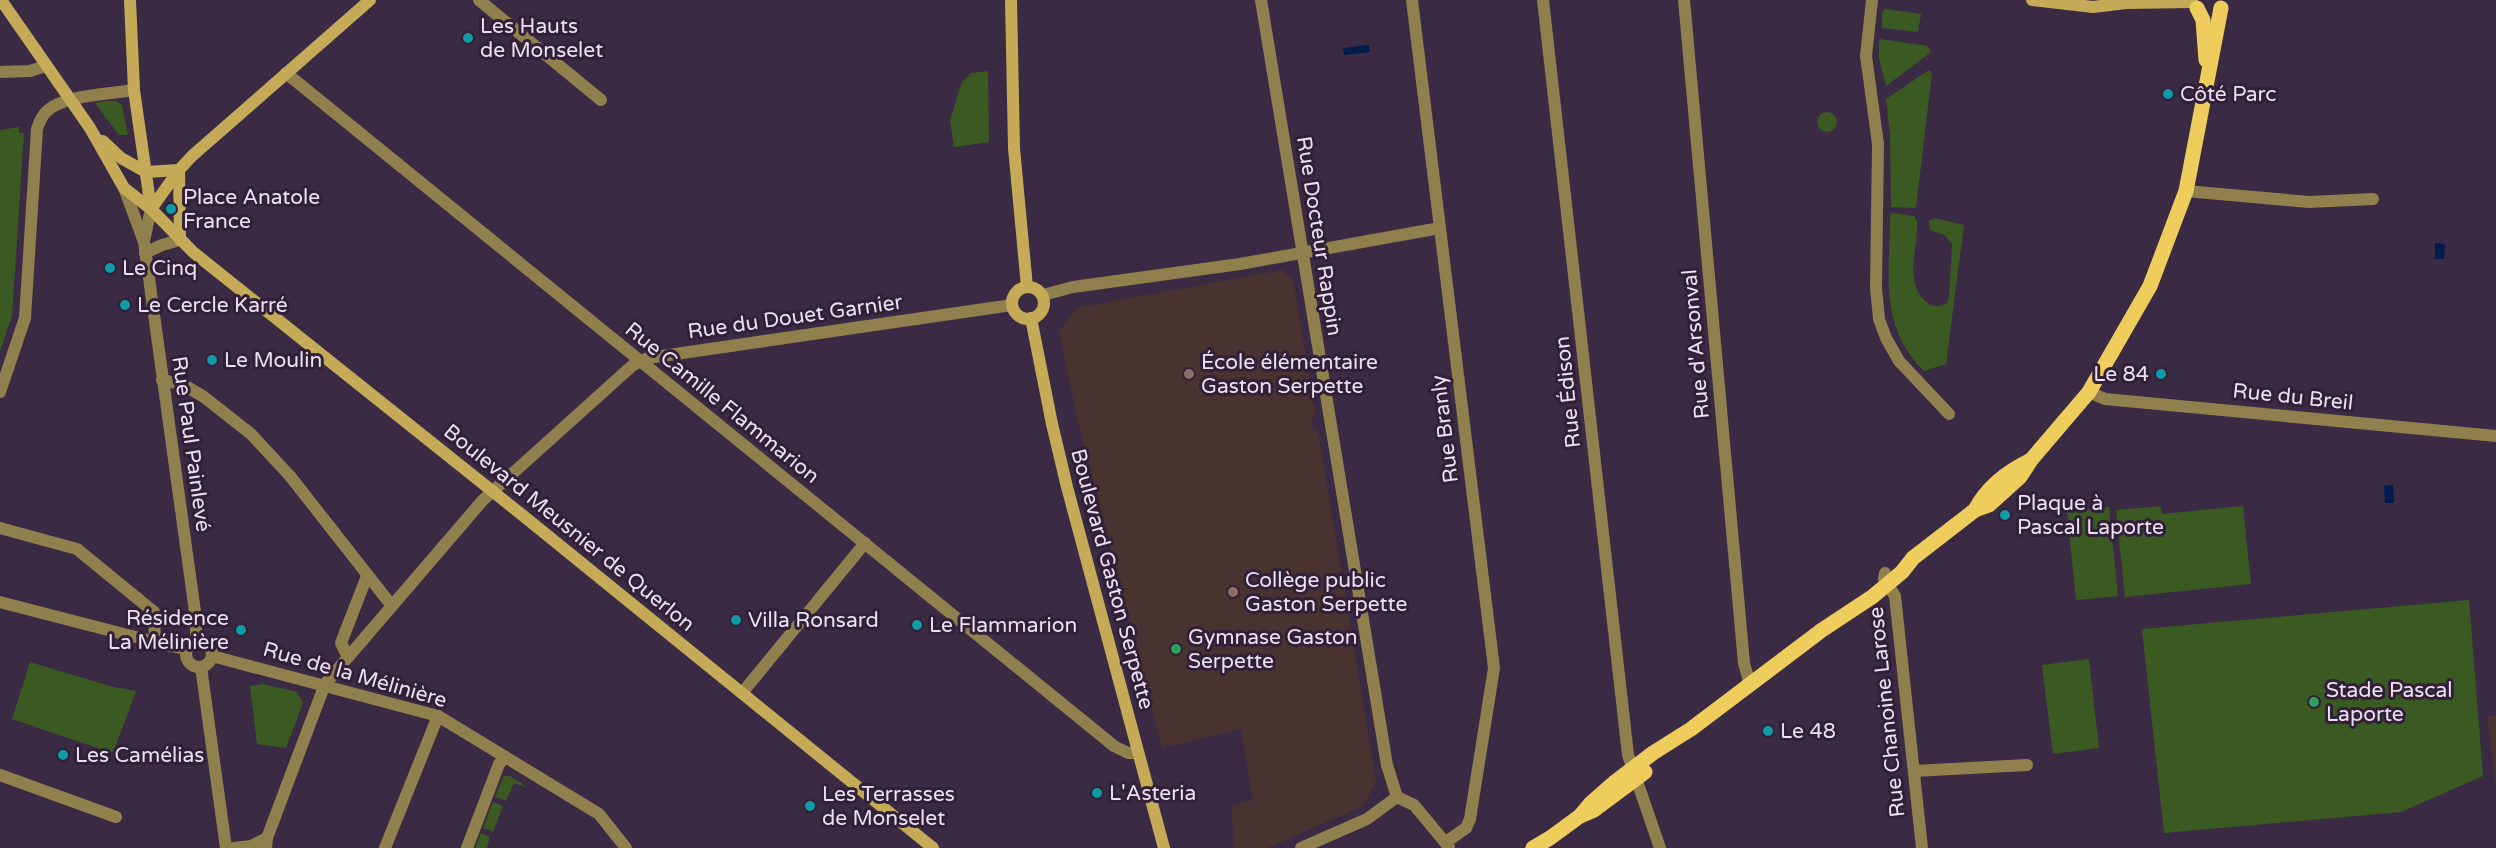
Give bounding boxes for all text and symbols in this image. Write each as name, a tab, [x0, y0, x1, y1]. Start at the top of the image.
place label: Les Hauts de Monselet	[480, 14, 603, 63]
marker: Les Hauts de Monselet	[461, 31, 475, 45]
place label: Côté Parc	[2180, 82, 2276, 107]
marker: Côté Parc	[2161, 87, 2175, 101]
street label: Rue Docteur Rappin	[1291, 134, 1347, 338]
place label: Place Anatole France	[183, 185, 320, 234]
marker: Place Anatole France	[164, 202, 178, 216]
place label: Le Cinq	[122, 256, 197, 281]
marker: Le Cinq	[103, 261, 117, 275]
street label: Rue d'Arsonval	[1677, 268, 1715, 420]
street label: Rue du Douet Garnier	[686, 290, 904, 344]
place label: Le Cercle Karré	[137, 293, 288, 318]
marker: Le Cercle Karré	[118, 298, 132, 312]
street label: Rue Camille Flammarion	[620, 317, 824, 489]
street label: Rue Édison	[1550, 335, 1586, 449]
place label: Le Moulin	[224, 348, 322, 373]
place label: École élémentaire Gaston Serpette	[1201, 350, 1378, 399]
marker: Le Moulin	[205, 353, 219, 367]
street label: Rue Paul Painlevé	[166, 355, 216, 534]
place label: Le 84	[2093, 362, 2149, 387]
marker: École élémentaire Gaston Serpette	[1182, 367, 1196, 381]
marker: Le 84	[2154, 367, 2168, 381]
street label: Rue Branly	[1426, 374, 1464, 484]
street label: Rue du Breil	[2231, 378, 2355, 416]
street label: Boulevard Meusnier de Querlon	[439, 419, 699, 637]
street label: Boulevard Gaston Serpette	[1065, 446, 1159, 712]
place label: Plaque à Pascal Laporte	[2017, 491, 2164, 540]
marker: Plaque à Pascal Laporte	[1998, 508, 2012, 522]
place label: Collège public Gaston Serpette	[1245, 568, 1407, 617]
marker: Collège public Gaston Serpette	[1226, 585, 1240, 599]
street label: Rue Chanoine Larose	[1864, 605, 1910, 819]
place label: Résidence La Mélinière	[108, 606, 229, 655]
place label: Villa Ronsard	[748, 608, 879, 633]
marker: Villa Ronsard	[729, 613, 743, 627]
place label: Le Flammarion	[929, 613, 1077, 638]
marker: Le Flammarion	[910, 618, 924, 632]
marker: Résidence La Mélinière	[234, 623, 248, 637]
place label: Gymnase Gaston Serpette	[1188, 625, 1358, 674]
street label: Rue de la Mélinière	[260, 637, 450, 713]
marker: Gymnase Gaston Serpette	[1169, 642, 1183, 656]
place label: Stade Pascal Laporte	[2326, 678, 2453, 727]
marker: Stade Pascal Laporte	[2307, 695, 2321, 709]
place label: Le 48	[1780, 719, 1836, 744]
marker: Le 48	[1761, 724, 1775, 738]
place label: Les Camélias	[75, 743, 204, 768]
marker: Les Camélias	[56, 748, 70, 762]
place label: L'Asteria	[1109, 781, 1196, 806]
place label: Les Terrasses de Monselet	[822, 782, 955, 831]
marker: L'Asteria	[1090, 786, 1104, 800]
marker: Les Terrasses de Monselet	[803, 799, 817, 813]

